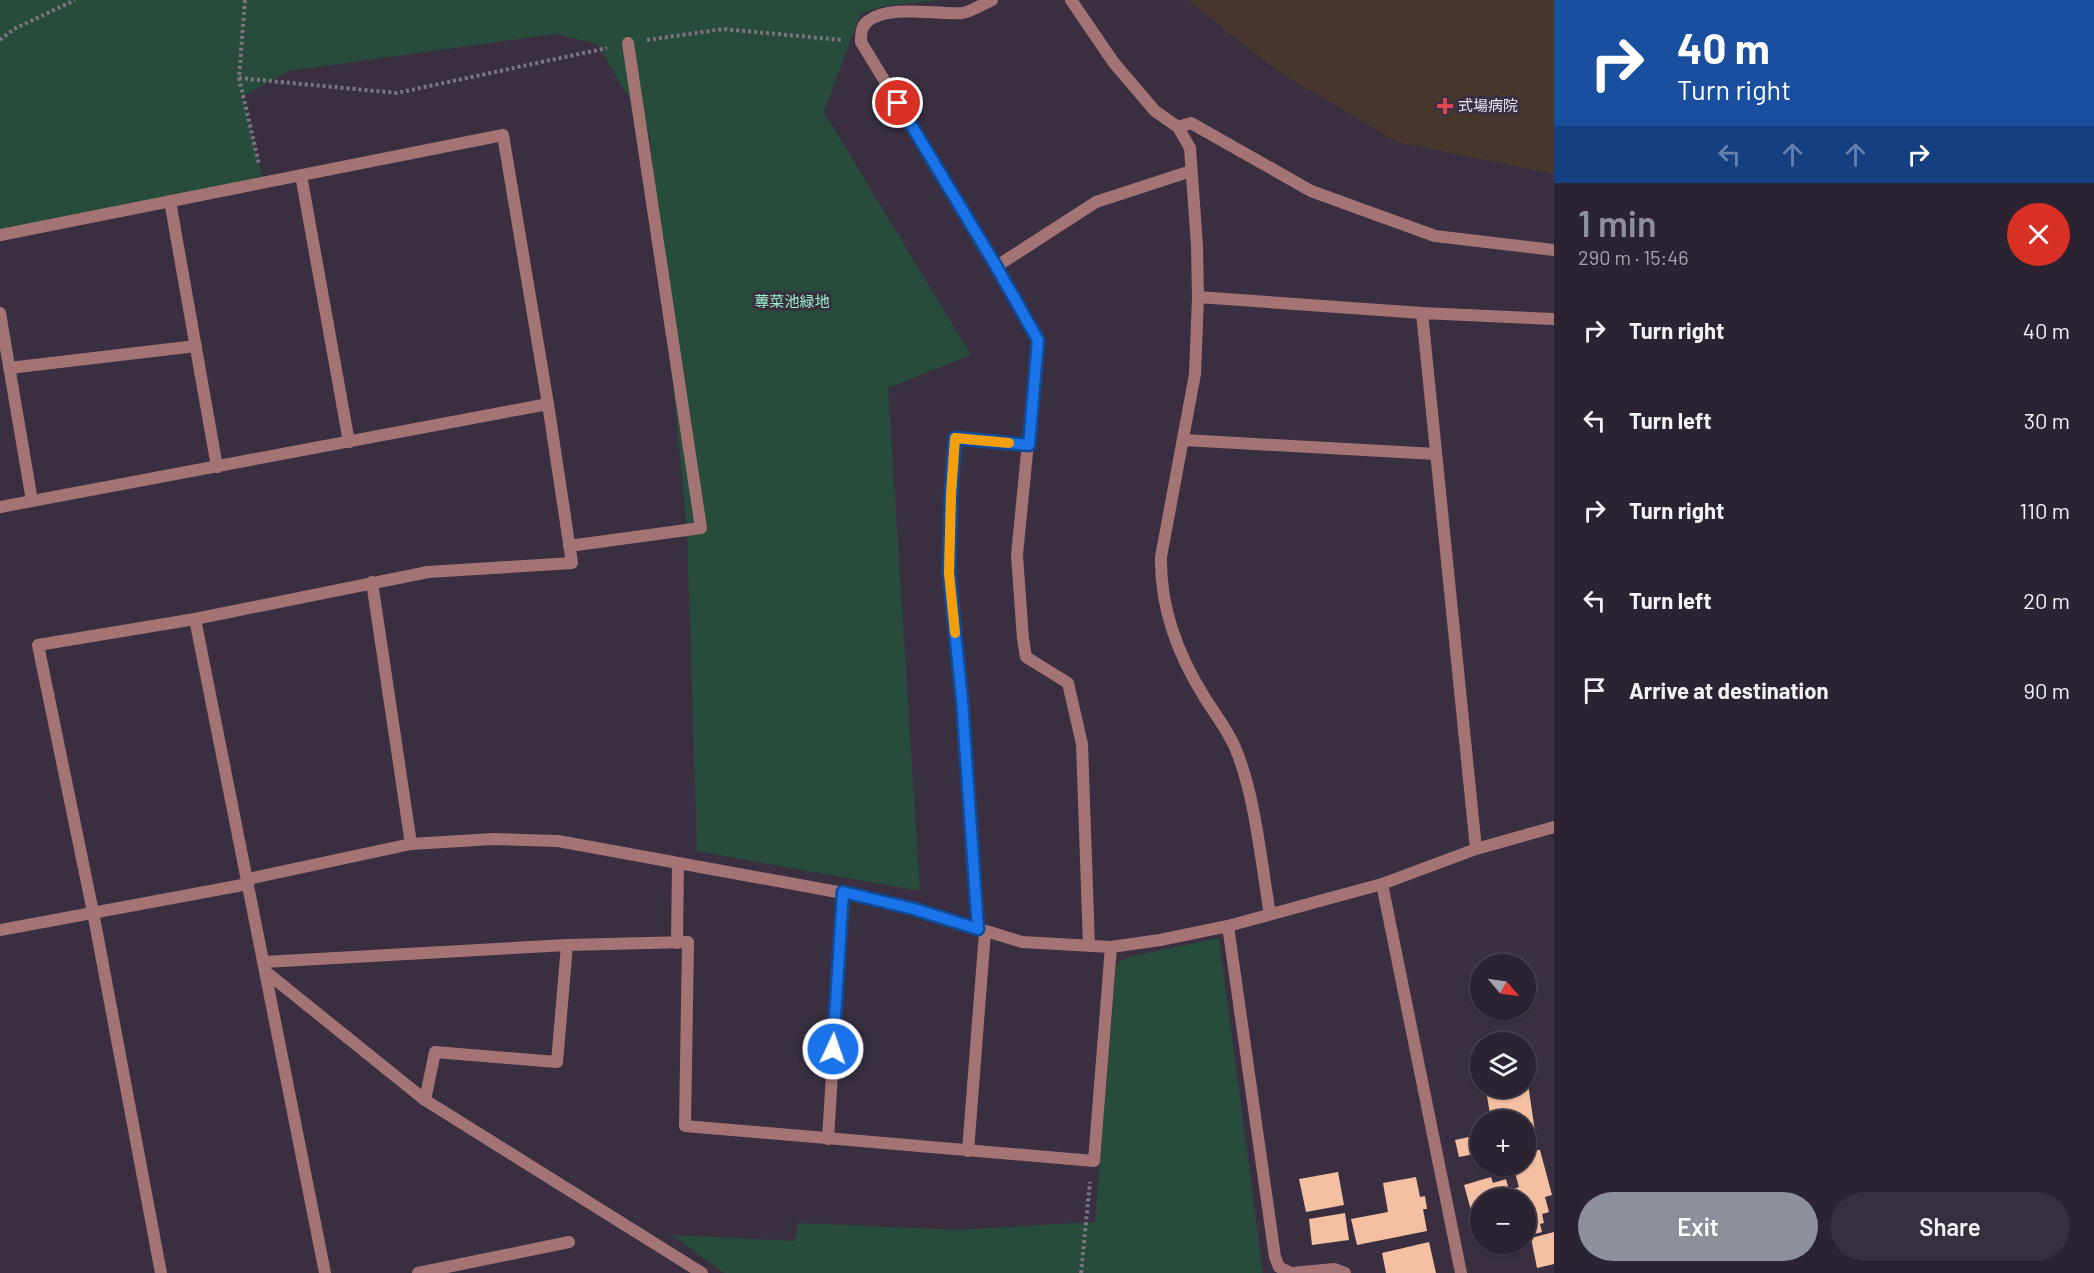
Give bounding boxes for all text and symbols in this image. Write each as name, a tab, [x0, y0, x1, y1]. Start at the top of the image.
text: 40 m	[1677, 22, 1770, 72]
icon: right	[1578, 24, 1656, 102]
text: Turn right	[1677, 73, 1791, 105]
pin	[872, 77, 923, 128]
icon: arrive	[881, 86, 914, 119]
place label: 式場病院	[1458, 96, 1518, 114]
marker: 式場病院	[1436, 97, 1454, 115]
icon: left	[1713, 138, 1746, 171]
icon: ahead	[1776, 138, 1809, 171]
icon: ahead	[1839, 138, 1872, 171]
icon: right	[1902, 138, 1935, 171]
text: 1 min	[1578, 201, 1657, 244]
button: close	[2007, 203, 2070, 266]
text: 290 m · 15:46	[1578, 245, 1689, 269]
park label: 蓴菜池緑地	[754, 292, 830, 310]
icon: right	[1578, 314, 1611, 347]
text: Turn right	[1629, 317, 1724, 343]
text: 40 m	[2023, 317, 2070, 343]
icon: left	[1578, 404, 1611, 437]
text: Turn left	[1629, 407, 1712, 433]
text: 30 m	[2024, 407, 2070, 433]
icon: right	[1578, 494, 1611, 527]
text: Turn right	[1629, 497, 1724, 523]
text: 110 m	[2020, 497, 2070, 523]
icon: left	[1578, 584, 1611, 617]
text: Turn left	[1629, 587, 1712, 613]
text: 20 m	[2023, 587, 2070, 613]
icon: arrive	[1578, 674, 1611, 707]
text: Arrive at destination	[1629, 677, 1828, 703]
text: 90 m	[2024, 677, 2070, 703]
north arrow	[1470, 954, 1536, 1020]
map controls	[1470, 954, 1536, 1254]
position arrow	[801, 1017, 865, 1081]
button: layers	[1470, 1032, 1536, 1098]
button: +	[1470, 1110, 1536, 1176]
button: −	[1470, 1188, 1536, 1254]
button: Exit	[1578, 1192, 1818, 1261]
button: Share	[1830, 1192, 2070, 1261]

